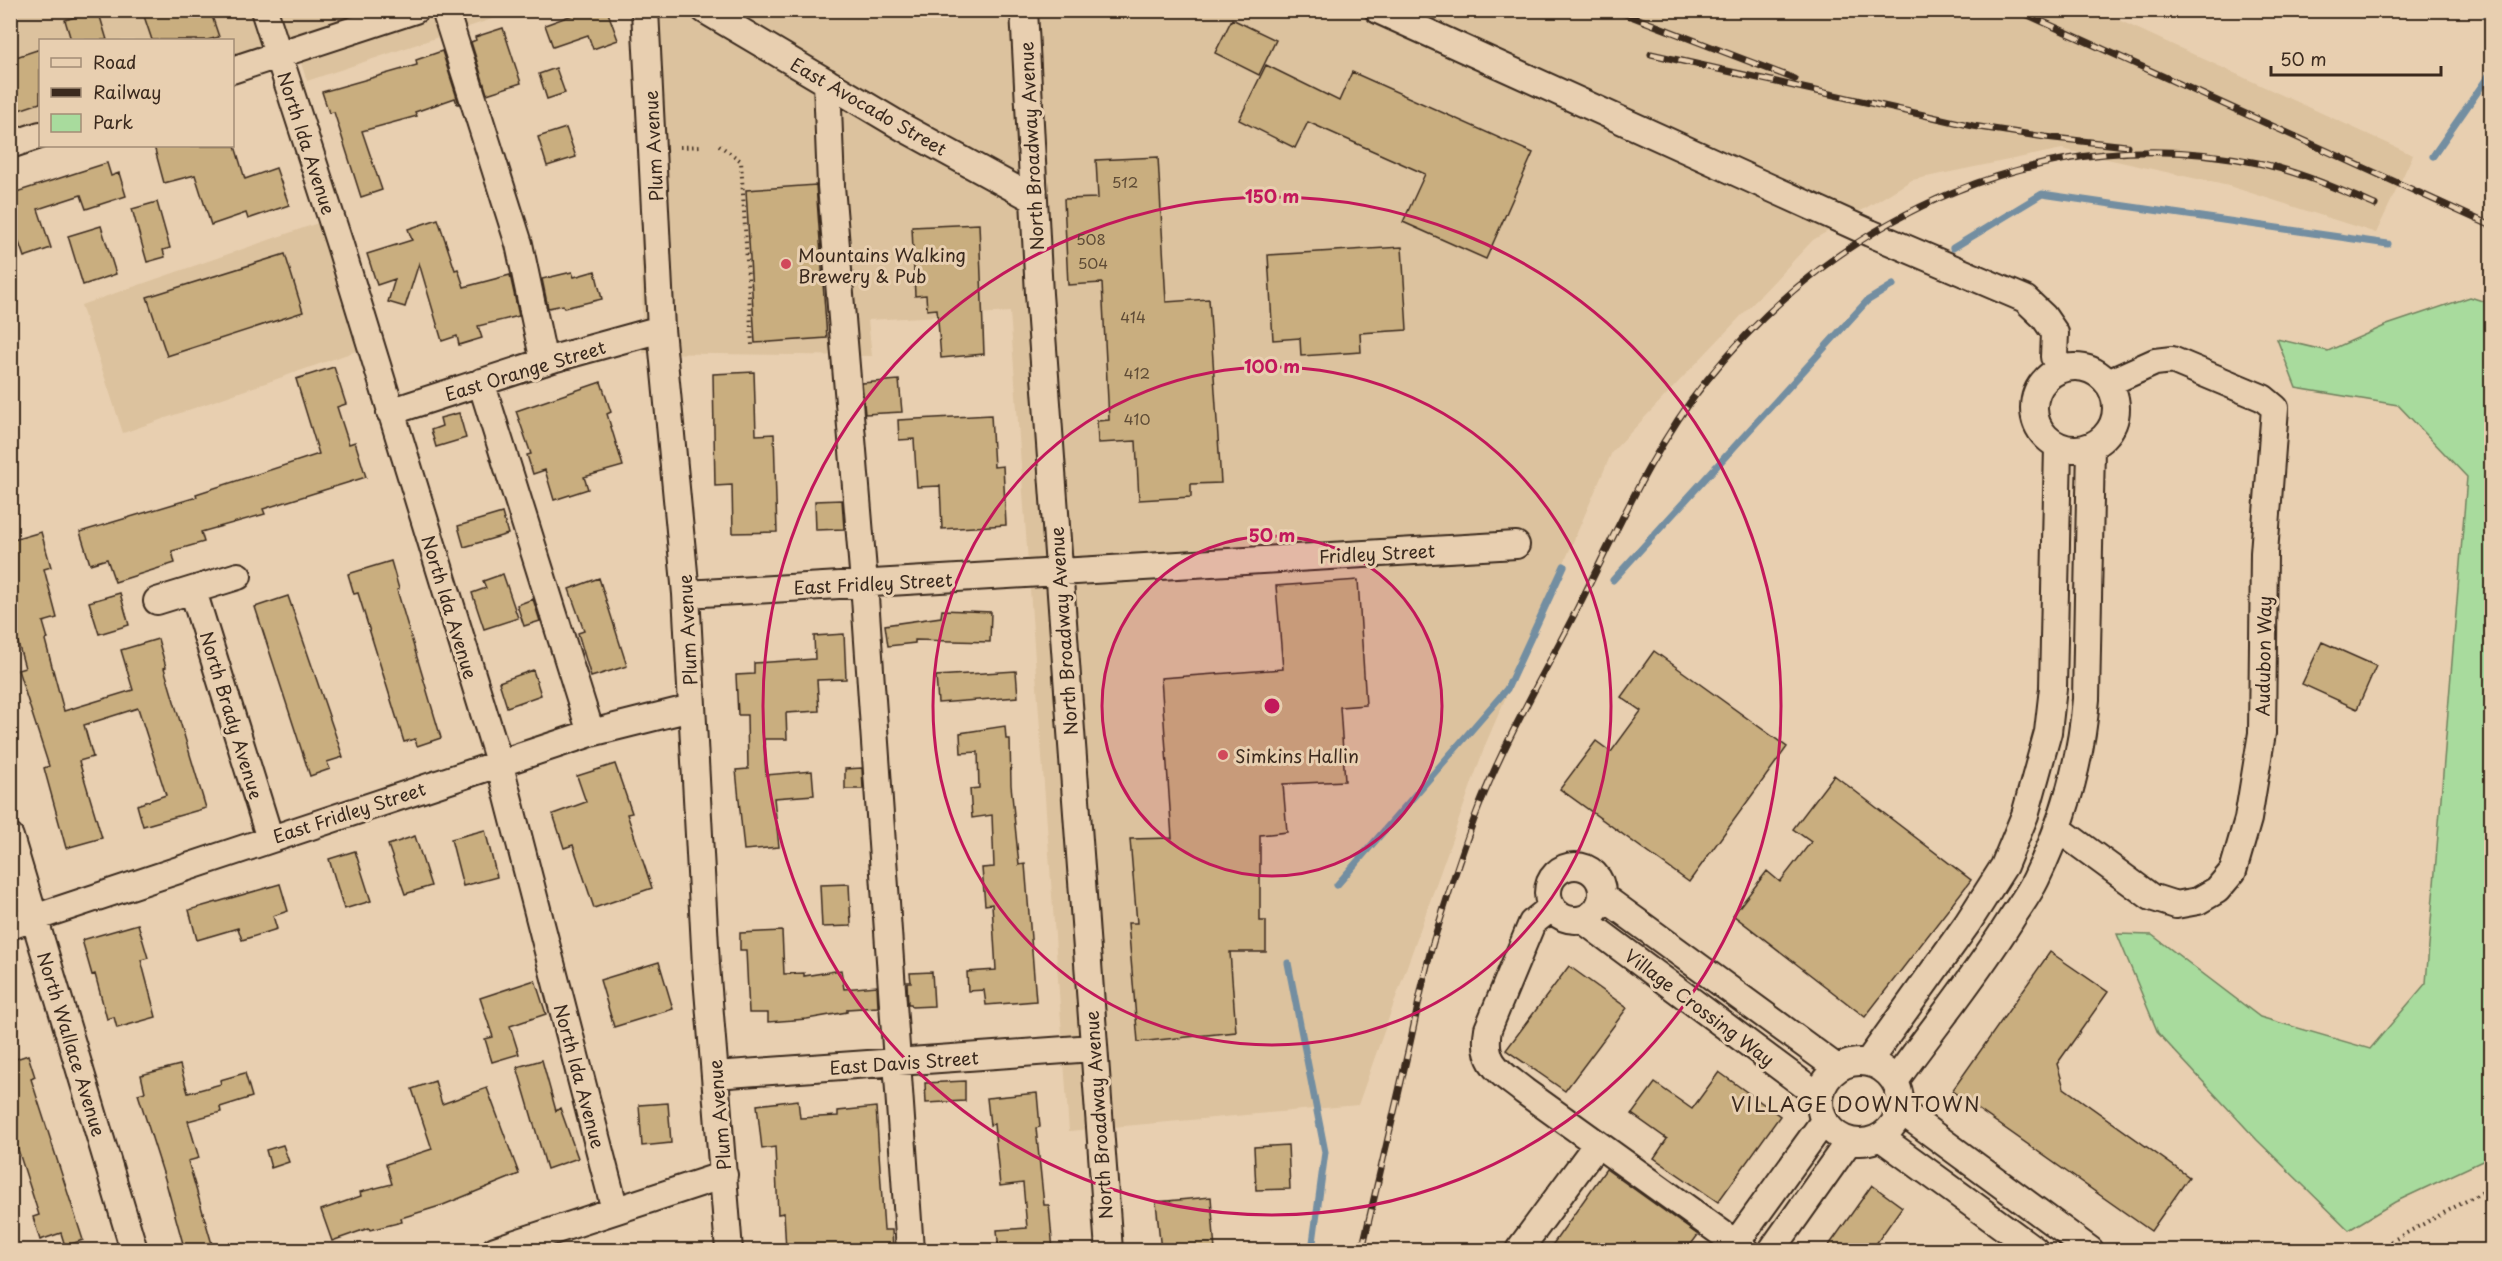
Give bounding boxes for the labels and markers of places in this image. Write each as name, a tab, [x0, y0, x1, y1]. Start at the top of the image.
place label: Mountains Walking Brewery & Pub	[798, 241, 966, 289]
marker: Mountains Walking Brewery & Pub	[779, 257, 793, 271]
centre of rings	[1262, 696, 1282, 716]
place label: Simkins Hallin	[1235, 742, 1359, 769]
marker: Simkins Hallin	[1216, 748, 1230, 762]

